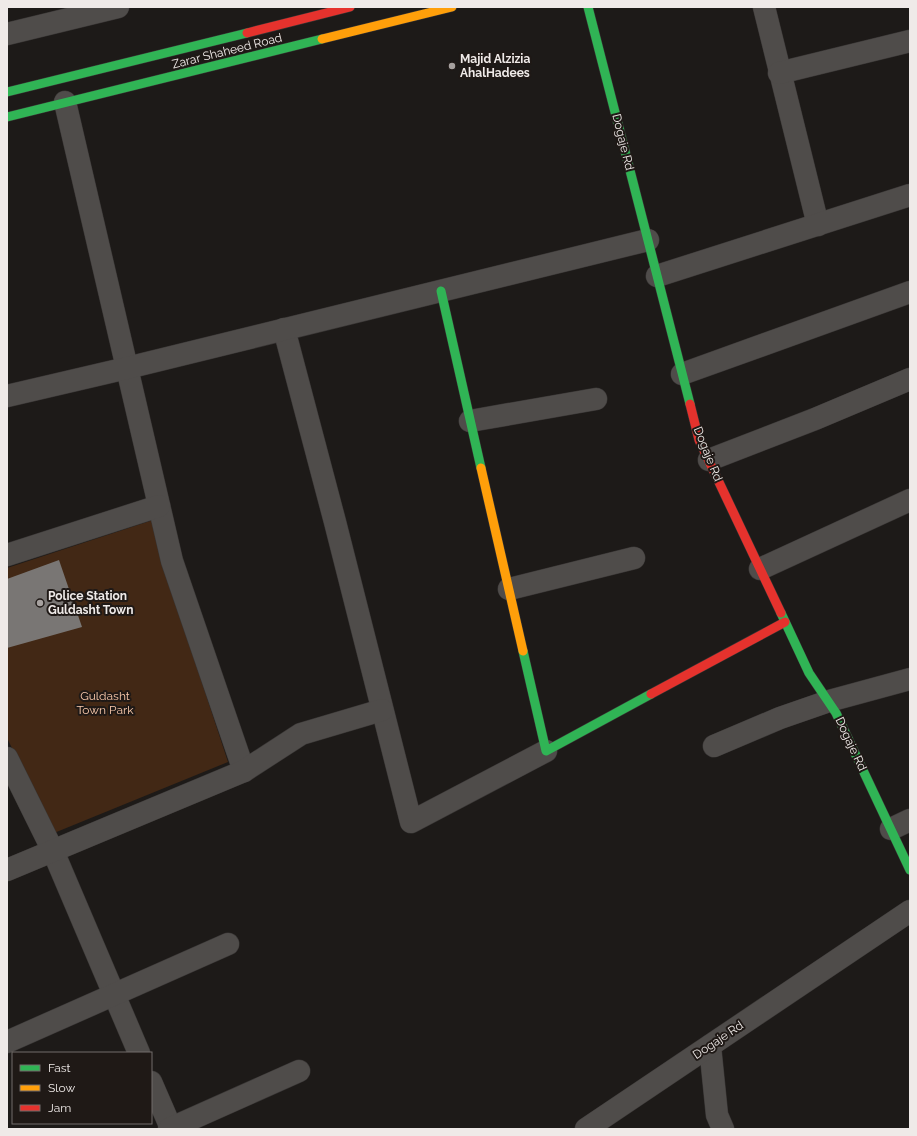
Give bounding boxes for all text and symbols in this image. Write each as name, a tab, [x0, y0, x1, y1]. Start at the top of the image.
street label: Zarar Shaheed Road	[170, 31, 284, 71]
place label: Majid Alzizia AhalHadees	[460, 52, 530, 80]
marker: Majid Alzizia AhalHadees	[447, 61, 457, 71]
street label: Dogaje Rd	[609, 112, 637, 172]
street label: Dogaje Rd	[691, 425, 725, 483]
place label: Police Station Guldasht Town	[48, 589, 133, 617]
marker: Police Station Guldasht Town	[35, 598, 45, 608]
park label: Guldasht Town Park	[76, 689, 134, 717]
street label: Dogaje Rd	[832, 715, 870, 773]
street label: Dogaje Rd	[690, 1018, 746, 1062]
legend	[12, 1052, 152, 1124]
text: Fast	[48, 1061, 71, 1075]
text: Slow	[48, 1081, 75, 1095]
text: Jam	[48, 1101, 71, 1115]

